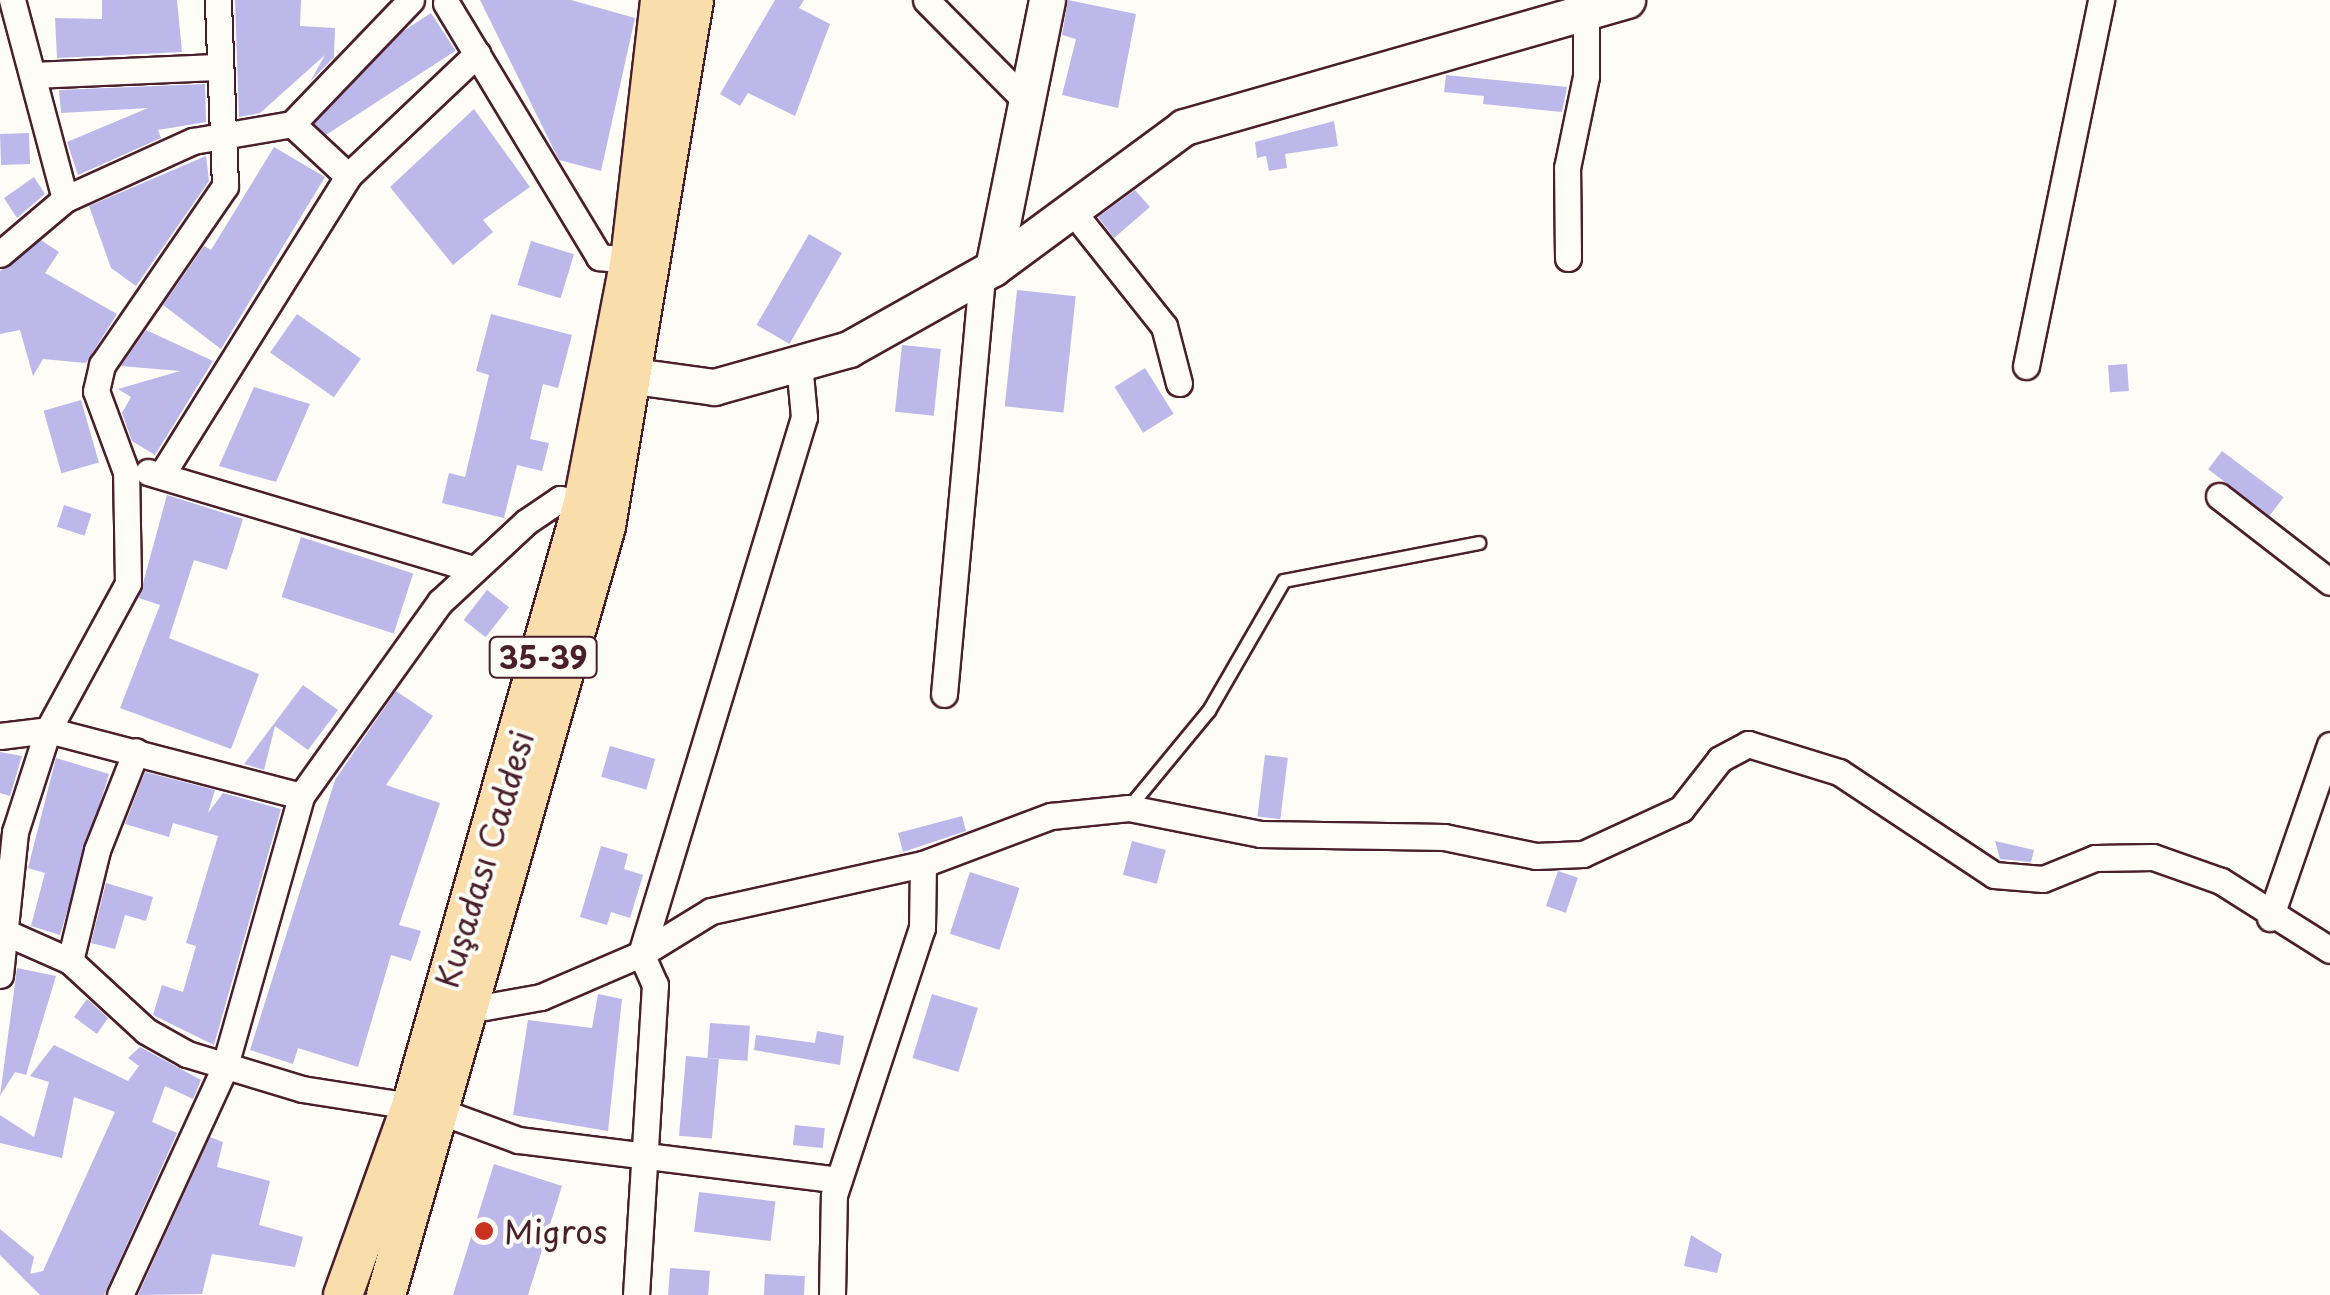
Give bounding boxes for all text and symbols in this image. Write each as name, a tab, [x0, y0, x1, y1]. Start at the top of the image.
road number: 35-39	[488, 632, 598, 682]
street label: Kuşadası Caddesi	[427, 726, 541, 992]
place label: Migros	[504, 1212, 608, 1250]
marker: Migros	[473, 1220, 495, 1242]

